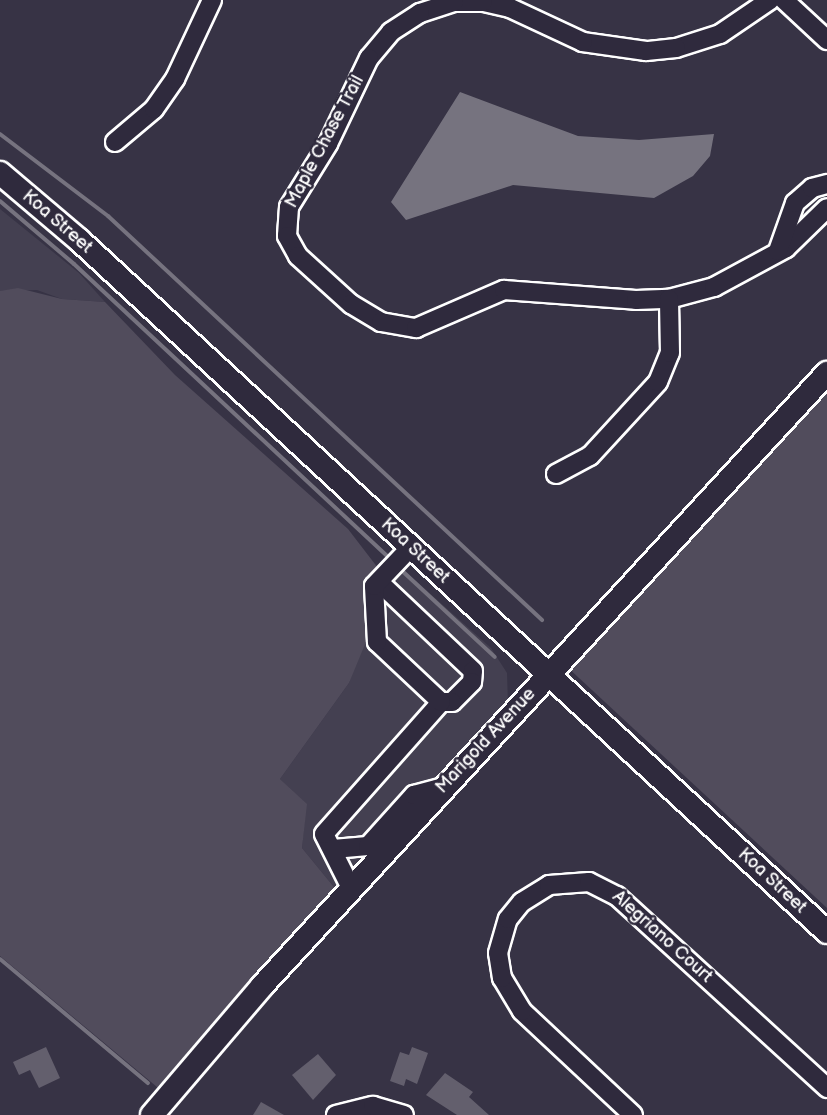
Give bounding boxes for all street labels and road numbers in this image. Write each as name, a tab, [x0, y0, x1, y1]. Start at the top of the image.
street label: Maple Chase Trail	[281, 72, 369, 212]
street label: Koa Street	[17, 186, 97, 258]
street label: Koa Street	[376, 514, 454, 588]
street label: Marigold Avenue	[432, 684, 540, 798]
street label: Koa Street	[733, 844, 811, 918]
street label: Alegriano Court	[608, 886, 716, 988]

